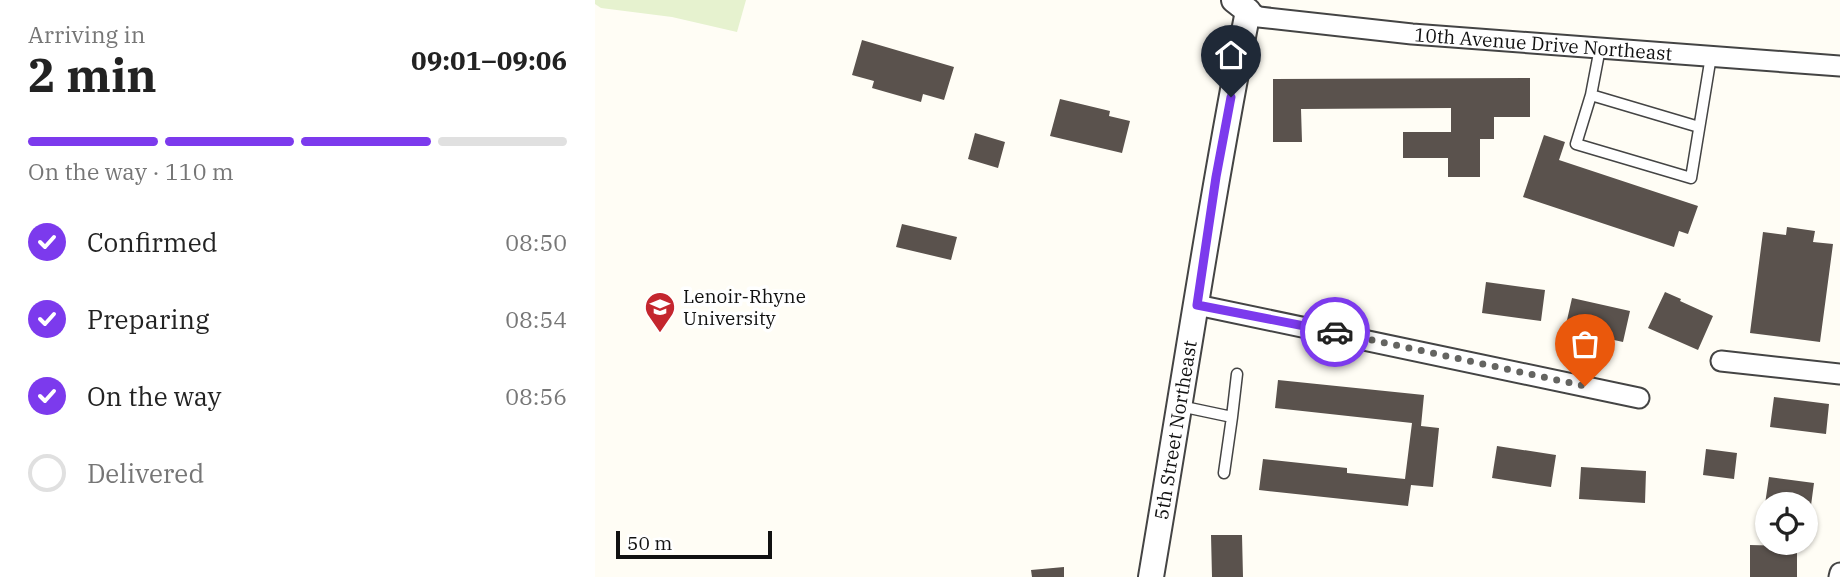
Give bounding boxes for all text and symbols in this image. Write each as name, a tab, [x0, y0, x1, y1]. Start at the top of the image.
text: Arriving in	[28, 19, 145, 49]
street label: 10th Avenue Drive Northeast	[1413, 22, 1673, 65]
pin	[1201, 25, 1261, 97]
icon: home	[1212, 36, 1250, 74]
text: 09:01–09:06	[411, 43, 567, 77]
text: 2 min	[28, 45, 157, 105]
text: On the way · 110 m	[28, 156, 234, 186]
icon: check	[28, 223, 66, 261]
text: Confirmed	[87, 225, 218, 259]
text: 08:50	[505, 227, 567, 257]
place label: Lenoir-Rhyne University	[683, 284, 806, 330]
school or university icon: Lenoir-Rhyne University	[643, 290, 677, 334]
courier	[1300, 297, 1370, 367]
icon: check	[28, 300, 66, 338]
text: Preparing	[87, 302, 209, 336]
text: 08:54	[505, 304, 567, 334]
icon: car	[1316, 313, 1354, 351]
pin	[1555, 314, 1615, 386]
icon: bag	[1566, 325, 1604, 363]
street label: 5th Street Northeast	[1149, 338, 1202, 521]
icon: check	[28, 377, 66, 415]
text: On the way	[87, 379, 221, 413]
text: 08:56	[505, 381, 567, 411]
text: Delivered	[87, 456, 204, 490]
map controls	[1755, 492, 1818, 555]
button: locate	[1755, 492, 1818, 555]
scale bar	[616, 528, 772, 560]
text: 50 m	[627, 531, 672, 555]

